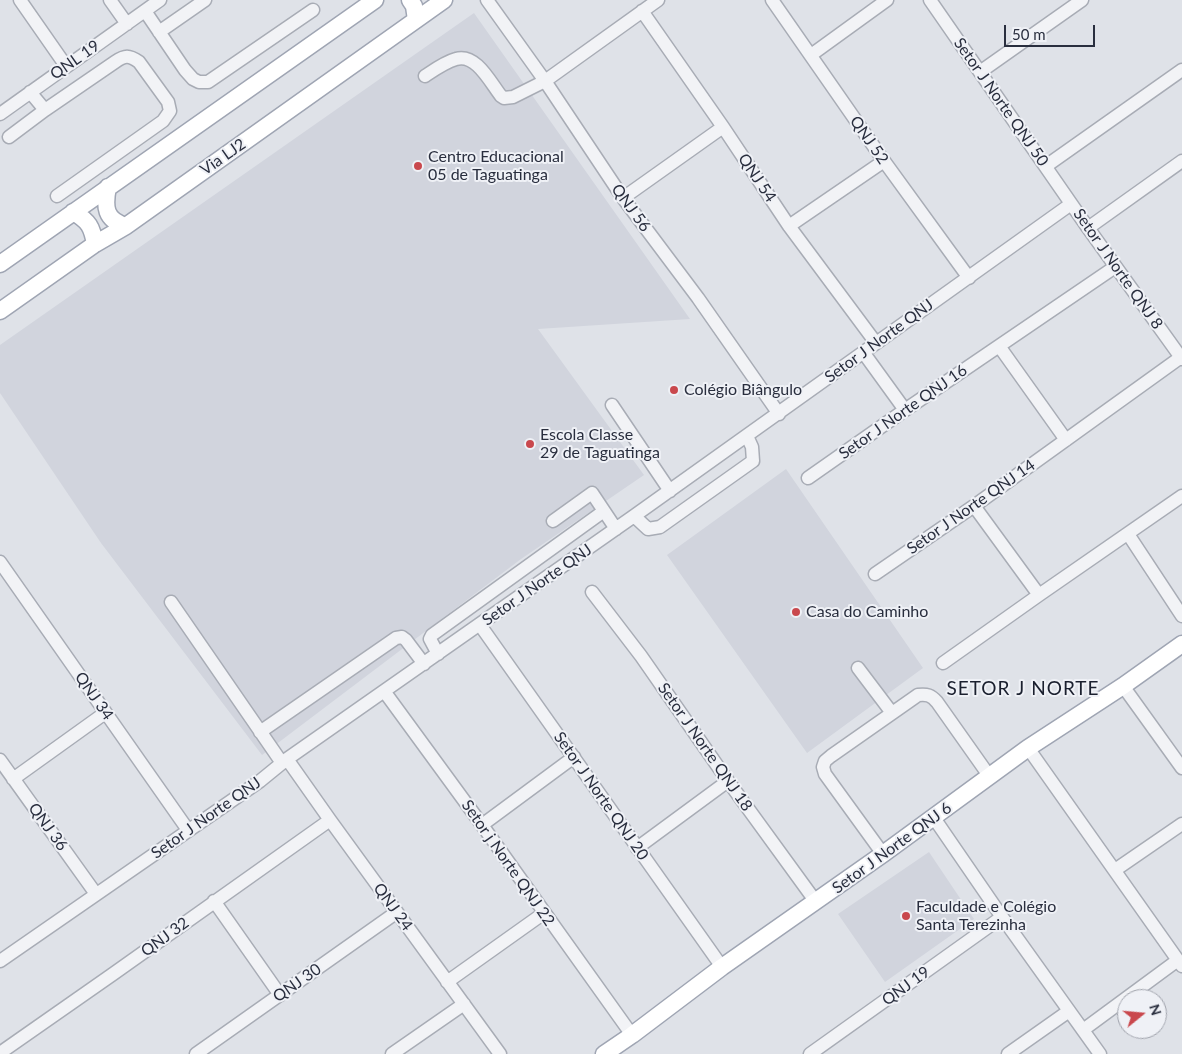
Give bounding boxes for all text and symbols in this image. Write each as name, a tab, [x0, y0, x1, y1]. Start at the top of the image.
scale bar	[1007, 15, 1098, 47]
text: 50 m	[1012, 25, 1046, 43]
street label: Setor J Norte QNJ 50	[950, 34, 1052, 170]
street label: QNL 19	[47, 36, 103, 84]
street label: QNJ 52	[846, 112, 892, 168]
street label: Via LJ2	[197, 135, 249, 179]
place label: Centro Educacional 05 de Taguatinga	[428, 147, 564, 185]
street label: QNJ 54	[734, 150, 780, 206]
marker: Centro Educacional 05 de Taguatinga	[412, 160, 424, 172]
street label: QNJ 56	[607, 180, 655, 236]
street label: Setor J Norte QNJ 8	[1069, 205, 1167, 333]
street label: Setor J Norte QNJ	[821, 295, 937, 387]
street label: Setor J Norte QNJ 16	[835, 361, 971, 463]
place label: Colégio Biângulo	[684, 380, 802, 400]
marker: Colégio Biângulo	[668, 384, 680, 396]
place label: Escola Classe 29 de Taguatinga	[540, 425, 660, 463]
marker: Escola Classe 29 de Taguatinga	[524, 438, 536, 450]
street label: Setor J Norte QNJ 14	[903, 456, 1039, 558]
street label: Setor J Norte QNJ	[478, 540, 596, 630]
place label: Casa do Caminho	[806, 602, 928, 622]
marker: Casa do Caminho	[790, 606, 802, 618]
street label: QNJ 34	[71, 668, 117, 724]
district label: SETOR J NORTE	[945, 678, 1101, 700]
street label: Setor J Norte QNJ 18	[654, 679, 756, 815]
street label: Setor J Norte QNJ 20	[550, 728, 652, 864]
street label: Setor J Norte QNJ	[147, 773, 265, 863]
street label: Setor j Norte QNJ 22	[457, 796, 559, 930]
street label: Setor J Norte QNJ 6	[829, 798, 955, 898]
street label: QNJ 36	[24, 799, 72, 855]
street label: QNJ 24	[369, 879, 417, 935]
place label: Faculdade e Colégio Santa Terezinha	[916, 897, 1056, 935]
marker: Faculdade e Colégio Santa Terezinha	[900, 910, 912, 922]
street label: QNJ 32	[137, 913, 193, 961]
street label: QNJ 30	[269, 960, 325, 1006]
street label: QNJ 19	[878, 962, 934, 1010]
north arrow	[1117, 989, 1167, 1039]
text: N	[1146, 1002, 1166, 1017]

